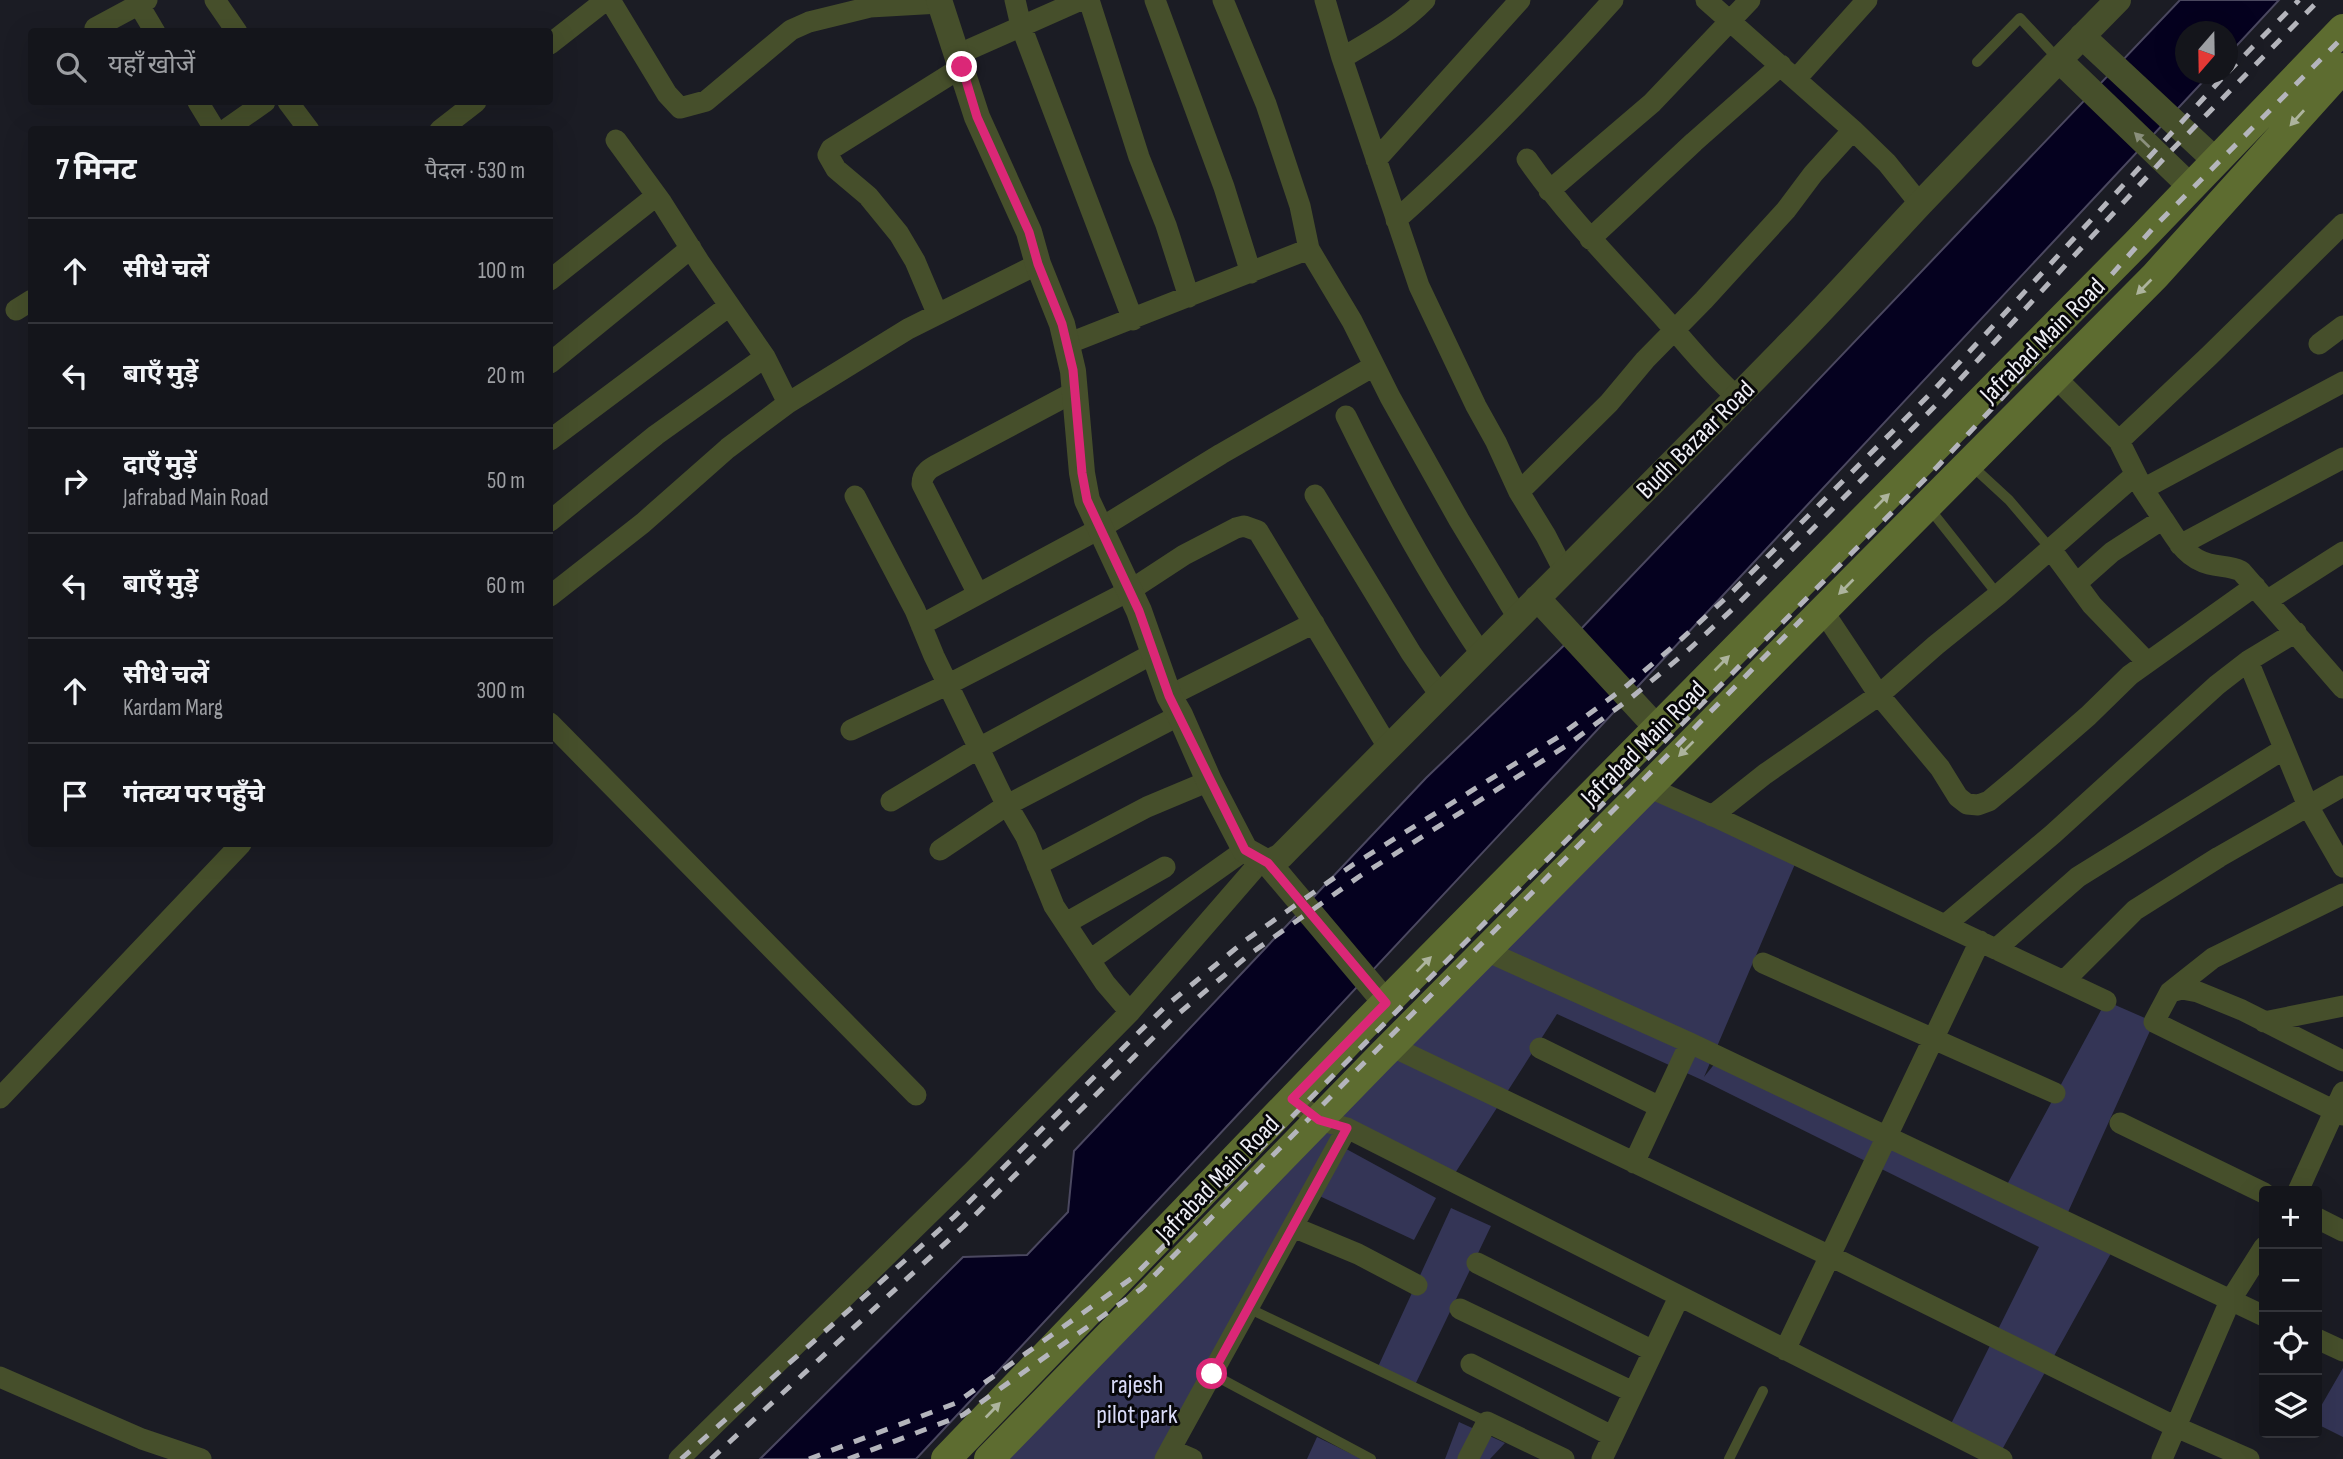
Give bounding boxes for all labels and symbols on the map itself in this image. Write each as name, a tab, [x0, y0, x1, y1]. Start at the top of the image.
north arrow	[2175, 21, 2238, 84]
route end	[946, 51, 977, 82]
one-way arrow	[2289, 109, 2305, 127]
one-way arrow	[2134, 132, 2151, 148]
street label: Jafrabad Main Road	[1973, 272, 2112, 411]
one-way arrow	[2137, 278, 2153, 295]
street label: Budh Bazaar Road	[1630, 374, 1762, 506]
one-way arrow	[1873, 493, 1890, 510]
one-way arrow	[1838, 579, 1855, 595]
one-way arrow	[1713, 655, 1730, 672]
street label: Jafrabad Main Road	[1574, 675, 1713, 814]
one-way arrow	[1678, 740, 1694, 757]
one-way arrow	[1415, 957, 1432, 973]
street label: Jafrabad Main Road	[1149, 1109, 1286, 1250]
route start	[1196, 1358, 1227, 1389]
park label: rajesh pilot park	[1096, 1370, 1178, 1431]
one-way arrow	[985, 1402, 1001, 1419]

